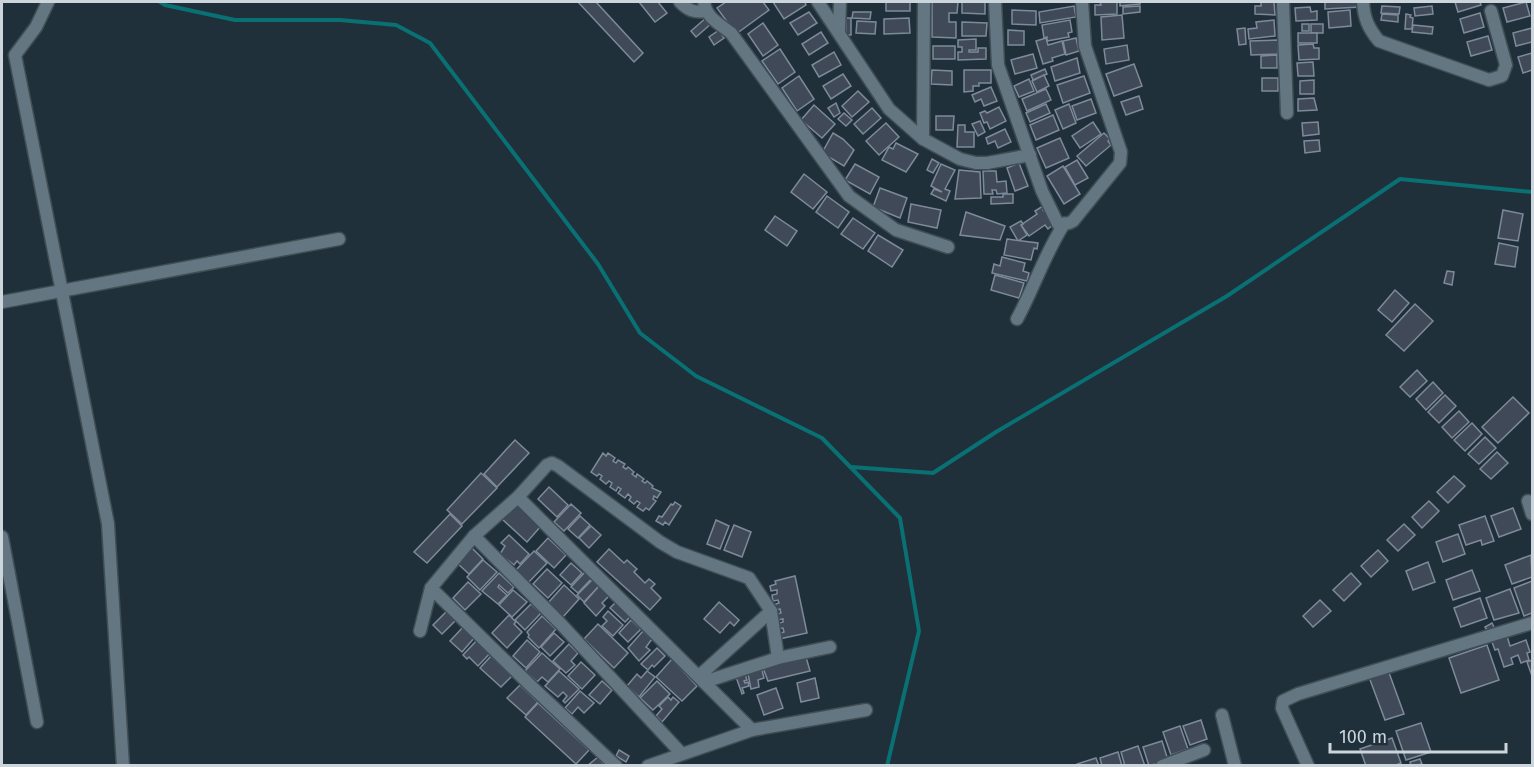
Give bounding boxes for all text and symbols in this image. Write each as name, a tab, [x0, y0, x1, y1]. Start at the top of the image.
scale bar	[1330, 716, 1506, 754]
text: 100 m	[1339, 726, 1387, 748]

